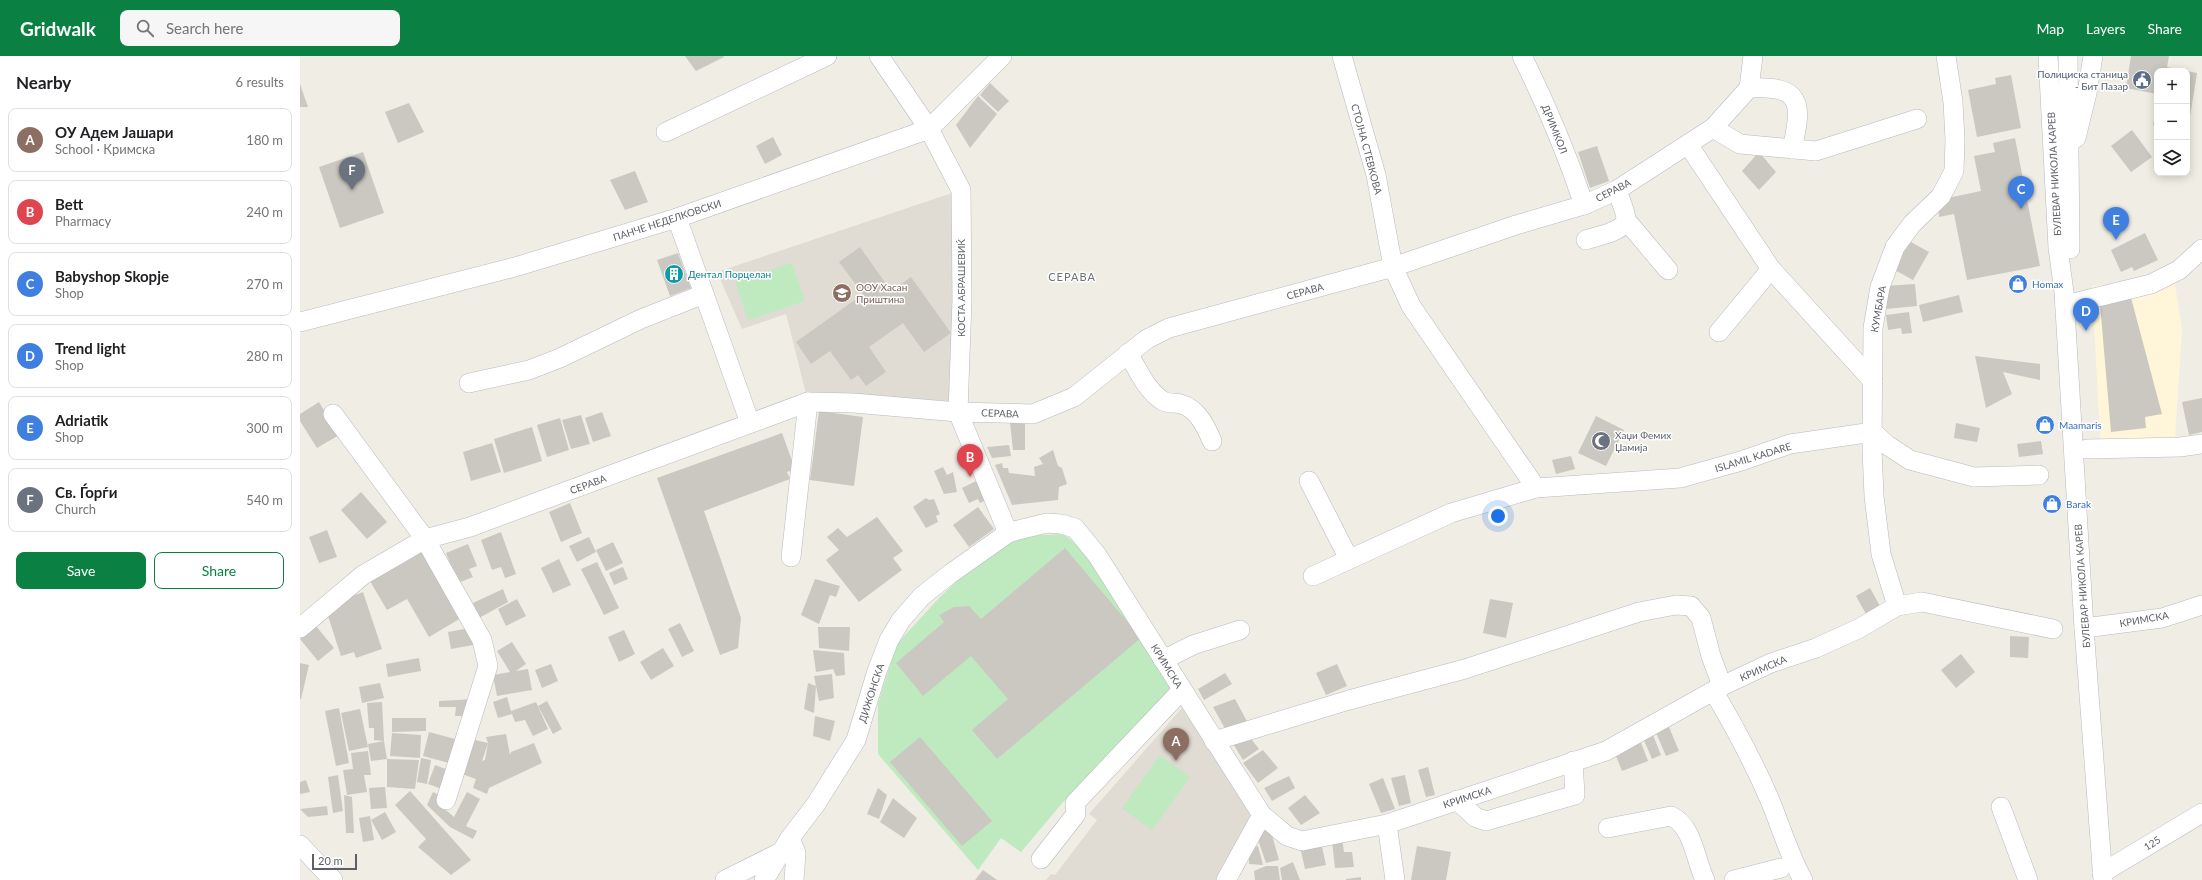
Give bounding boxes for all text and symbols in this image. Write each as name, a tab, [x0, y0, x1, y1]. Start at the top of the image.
search box	[120, 10, 400, 46]
text: Gridwalk	[20, 17, 96, 40]
icon: search	[134, 17, 156, 39]
text: Search here	[166, 19, 243, 37]
text: Map	[2036, 20, 2064, 37]
text: Layers	[2086, 20, 2126, 37]
text: Share	[2148, 20, 2182, 37]
place label: Полициска станица - Бит Пазар	[2037, 68, 2128, 92]
map controls	[2154, 68, 2190, 176]
button: +	[2154, 68, 2190, 104]
public building icon: Полициска станица - Бит Пазар	[2131, 69, 2153, 91]
text: Nearby	[16, 72, 71, 93]
text: 6 results	[236, 74, 284, 90]
street label: СТОЈНА СТЕВКОВА	[1349, 102, 1385, 196]
street label: ДРИМКОЛ	[1540, 103, 1570, 155]
button: −	[2154, 104, 2190, 140]
street label: БУЛЕВАР НИКОЛА КАРЕВ	[2045, 112, 2063, 236]
text: ОУ Адем Јашари	[55, 123, 173, 141]
text: A	[25, 132, 35, 148]
text: 180 m	[246, 132, 283, 148]
button: layers	[2154, 140, 2190, 176]
text: School · Кримска	[55, 141, 155, 157]
pin: F	[339, 157, 365, 190]
street label: СЕРАВА	[1593, 176, 1633, 204]
pin: C	[2008, 176, 2034, 209]
text: Bett	[55, 195, 83, 213]
street label: ПАНЧЕ НЕДЕЛКОВСКИ	[611, 197, 723, 243]
text: B	[26, 204, 34, 220]
text: 240 m	[246, 204, 283, 220]
pin: E	[2103, 207, 2129, 240]
text: Pharmacy	[55, 213, 111, 229]
street label: КОСТА АБРАШЕВИЌ	[955, 239, 967, 337]
building icon: Дентал Порцелан	[663, 263, 685, 285]
text: Babyshop Skopje	[55, 267, 169, 285]
place label: Дентал Порцелан	[688, 268, 771, 280]
district label: СЕРАВА	[1048, 270, 1096, 283]
shop icon: Homax	[2007, 273, 2029, 295]
text: C	[26, 276, 34, 292]
text: 270 m	[246, 276, 283, 292]
place label: Homax	[2032, 278, 2063, 290]
street label: СЕРАВА	[1285, 280, 1325, 302]
place label: ООУ Хасан Приштина	[856, 281, 907, 305]
school or university icon: ООУ Хасан Приштина	[831, 282, 853, 304]
street label: КУМБАРА	[1868, 284, 1888, 333]
text: Shop	[55, 285, 84, 301]
pin: D	[2073, 298, 2099, 331]
text: Trend light	[55, 339, 126, 357]
text: D	[25, 348, 35, 364]
text: 280 m	[246, 348, 283, 364]
text: Shop	[55, 357, 84, 373]
street label: СЕРАВА	[981, 406, 1019, 420]
text: Adriatik	[55, 411, 108, 429]
shop icon: Maamaris	[2034, 414, 2056, 436]
place label: Maamaris	[2059, 419, 2102, 431]
text: E	[26, 420, 34, 436]
text: 300 m	[246, 420, 283, 436]
text: Shop	[55, 429, 84, 445]
place label: Хаџи Фемих Џамија	[1615, 429, 1671, 453]
mosque icon: Хаџи Фемих Џамија	[1590, 430, 1612, 452]
street label: ISLAMIL KADARE	[1713, 440, 1793, 474]
pin: B	[957, 444, 983, 477]
street label: СЕРАВА	[568, 472, 608, 496]
text: Св. Ѓорѓи	[55, 483, 117, 501]
text: F	[26, 492, 34, 508]
text: 540 m	[246, 492, 283, 508]
shop icon: Barak	[2041, 493, 2063, 515]
place label: Barak	[2066, 498, 2092, 510]
text: Church	[55, 501, 96, 517]
your location	[1488, 506, 1508, 526]
street label: БУЛЕВАР НИКОЛА КАРЕВ	[2072, 524, 2092, 648]
button: Save	[16, 552, 146, 589]
button: Share	[154, 552, 284, 589]
street label: КРИМСКА	[2118, 609, 2170, 629]
street label: КРИМСКА	[1149, 642, 1185, 690]
street label: КРИМСКА	[1738, 653, 1788, 683]
street label: ДИЖОНСКА	[856, 662, 886, 724]
pin: A	[1163, 728, 1189, 761]
street label: КРИМСКА	[1441, 784, 1493, 810]
street label: 125	[2141, 833, 2163, 853]
scale bar	[312, 852, 357, 871]
text: 20 m	[318, 854, 343, 867]

